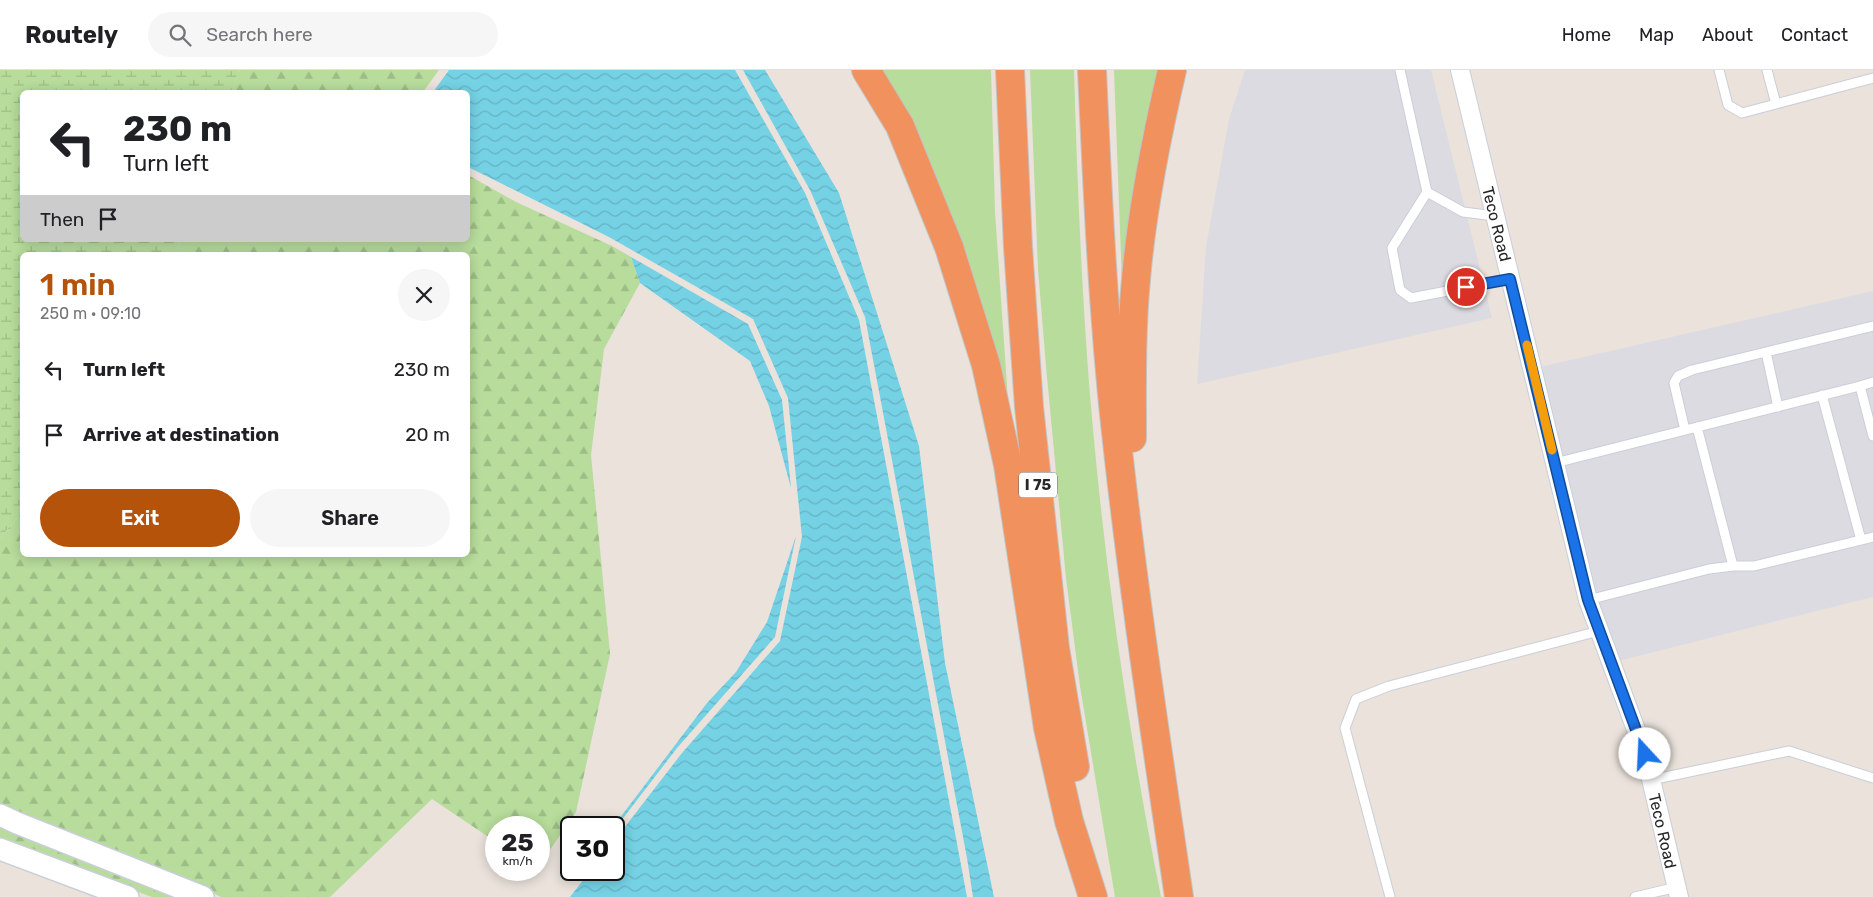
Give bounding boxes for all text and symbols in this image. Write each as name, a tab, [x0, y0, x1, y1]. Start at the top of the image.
search box	[148, 12, 498, 57]
text: Routely	[25, 21, 118, 49]
icon: search	[166, 21, 194, 49]
text: Search here	[206, 23, 313, 46]
text: Home	[1562, 24, 1611, 46]
text: Map	[1639, 24, 1674, 46]
text: About	[1702, 24, 1753, 46]
text: Contact	[1781, 24, 1848, 46]
text: 230 m	[123, 108, 232, 150]
icon: left	[40, 110, 105, 175]
text: Turn left	[123, 150, 209, 177]
street label: Teco Road	[1478, 185, 1515, 264]
icon: arrive	[94, 205, 122, 233]
text: Then	[40, 208, 84, 231]
pin	[1445, 266, 1487, 308]
text: 1 min	[40, 267, 115, 303]
button: close	[398, 269, 450, 321]
icon: arrive	[1452, 273, 1480, 301]
text: 250 m · 09:10	[40, 304, 141, 323]
icon: left	[40, 356, 68, 384]
text: Turn left	[83, 358, 165, 381]
text: 230 m	[394, 358, 450, 381]
icon: arrive	[40, 421, 68, 449]
text: Arrive at destination	[83, 423, 279, 446]
text: 20 m	[405, 423, 450, 446]
road number: I 75	[1019, 472, 1057, 498]
button: Exit	[40, 489, 240, 547]
button: Share	[250, 489, 450, 547]
position arrow	[1618, 727, 1670, 779]
street label: Teco Road	[1645, 792, 1680, 871]
speed limit sign: 30	[560, 816, 625, 881]
text: 25	[501, 828, 534, 857]
text: km/h	[503, 854, 532, 868]

